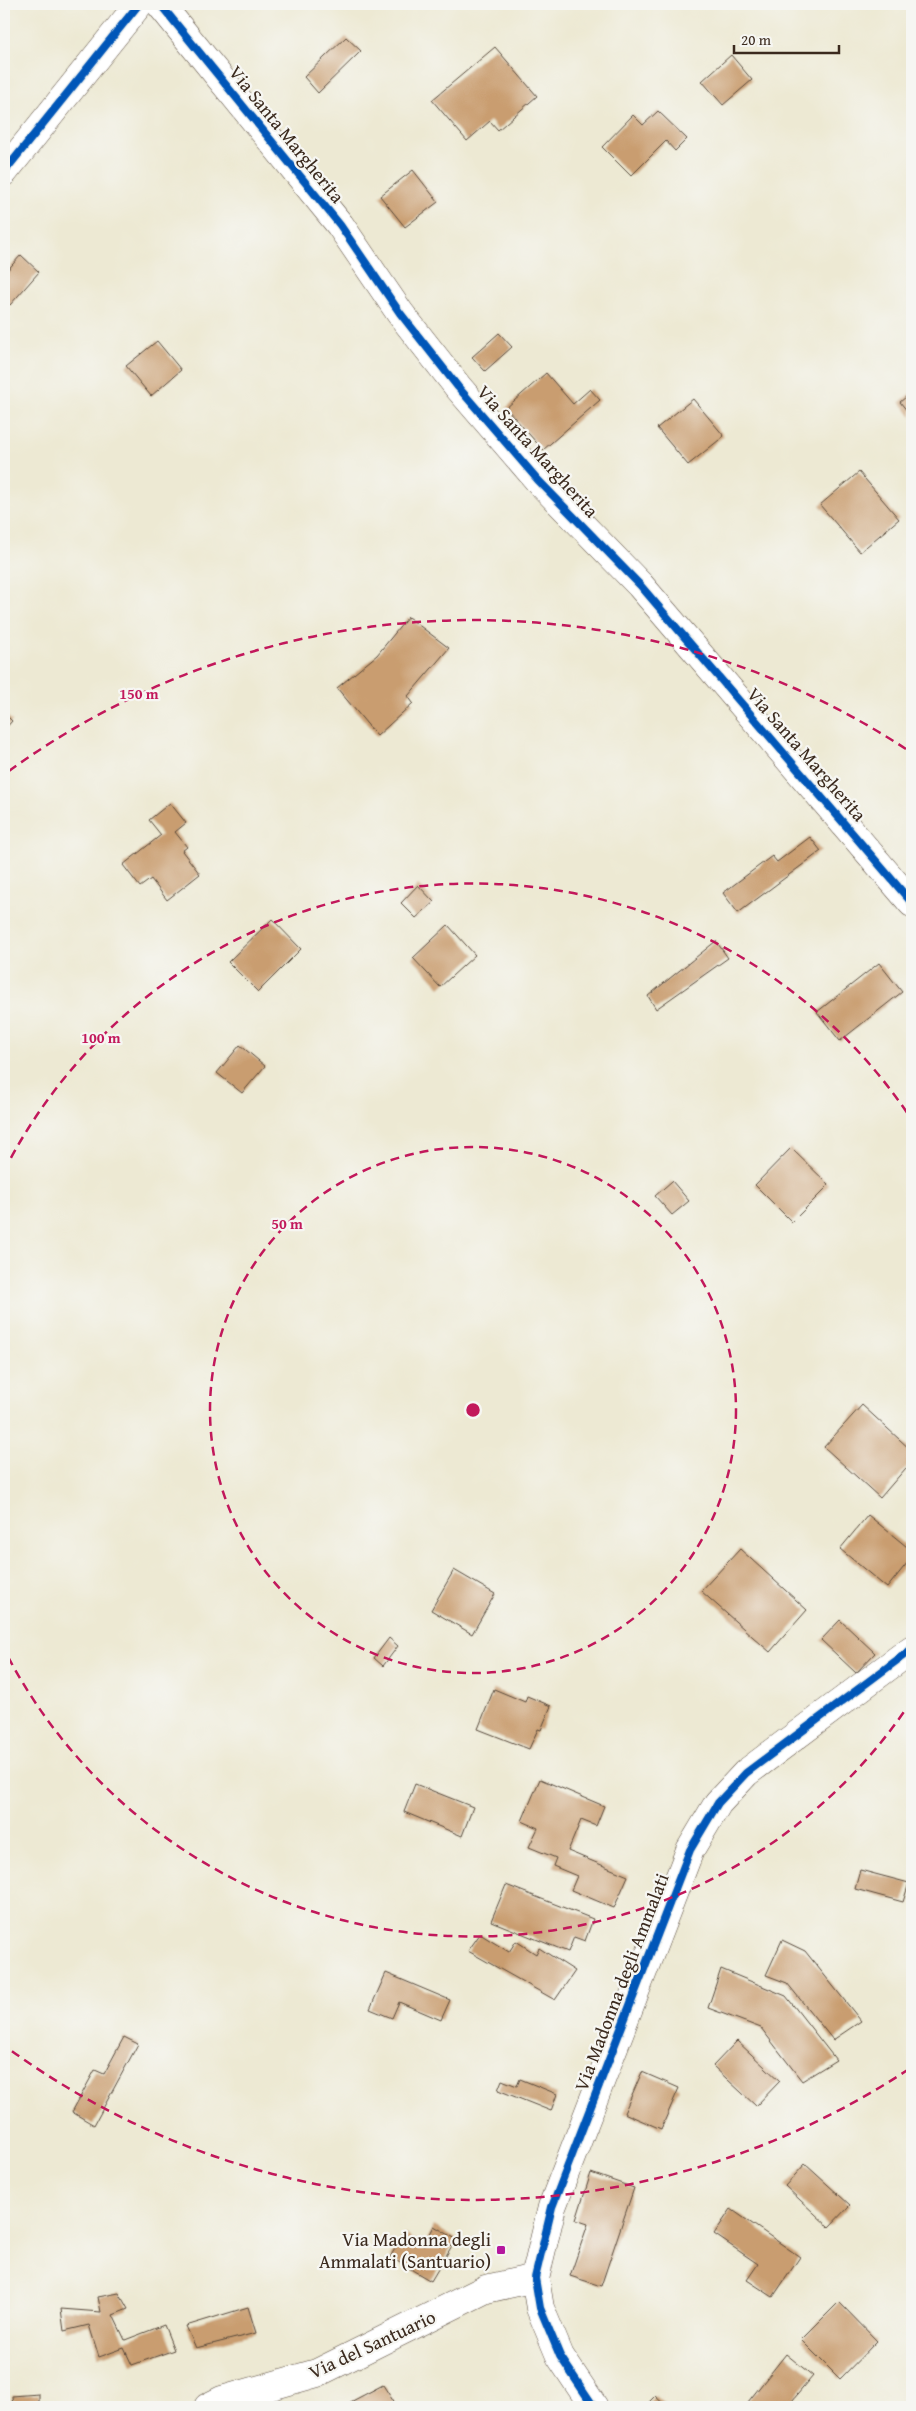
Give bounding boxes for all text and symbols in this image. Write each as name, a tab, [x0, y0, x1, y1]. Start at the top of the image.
scale bar	[734, 22, 838, 54]
text: 20 m	[741, 29, 772, 50]
street label: Via Santa Margherita	[223, 59, 351, 209]
street label: Via Santa Margherita	[471, 378, 605, 524]
street label: Via Santa Margherita	[741, 681, 873, 827]
text: 150 m	[119, 683, 159, 704]
text: 100 m	[81, 1027, 121, 1048]
text: 50 m	[271, 1213, 303, 1234]
centre of rings	[464, 1401, 482, 1419]
street label: Via Madonna degli Ammalati	[567, 1869, 675, 2095]
place label: Via Madonna degli Ammalati (Santuario)	[319, 2225, 491, 2275]
marker: Via Madonna degli Ammalati (Santuario)	[495, 2244, 507, 2256]
street label: Via del Santuario	[304, 2302, 440, 2386]

